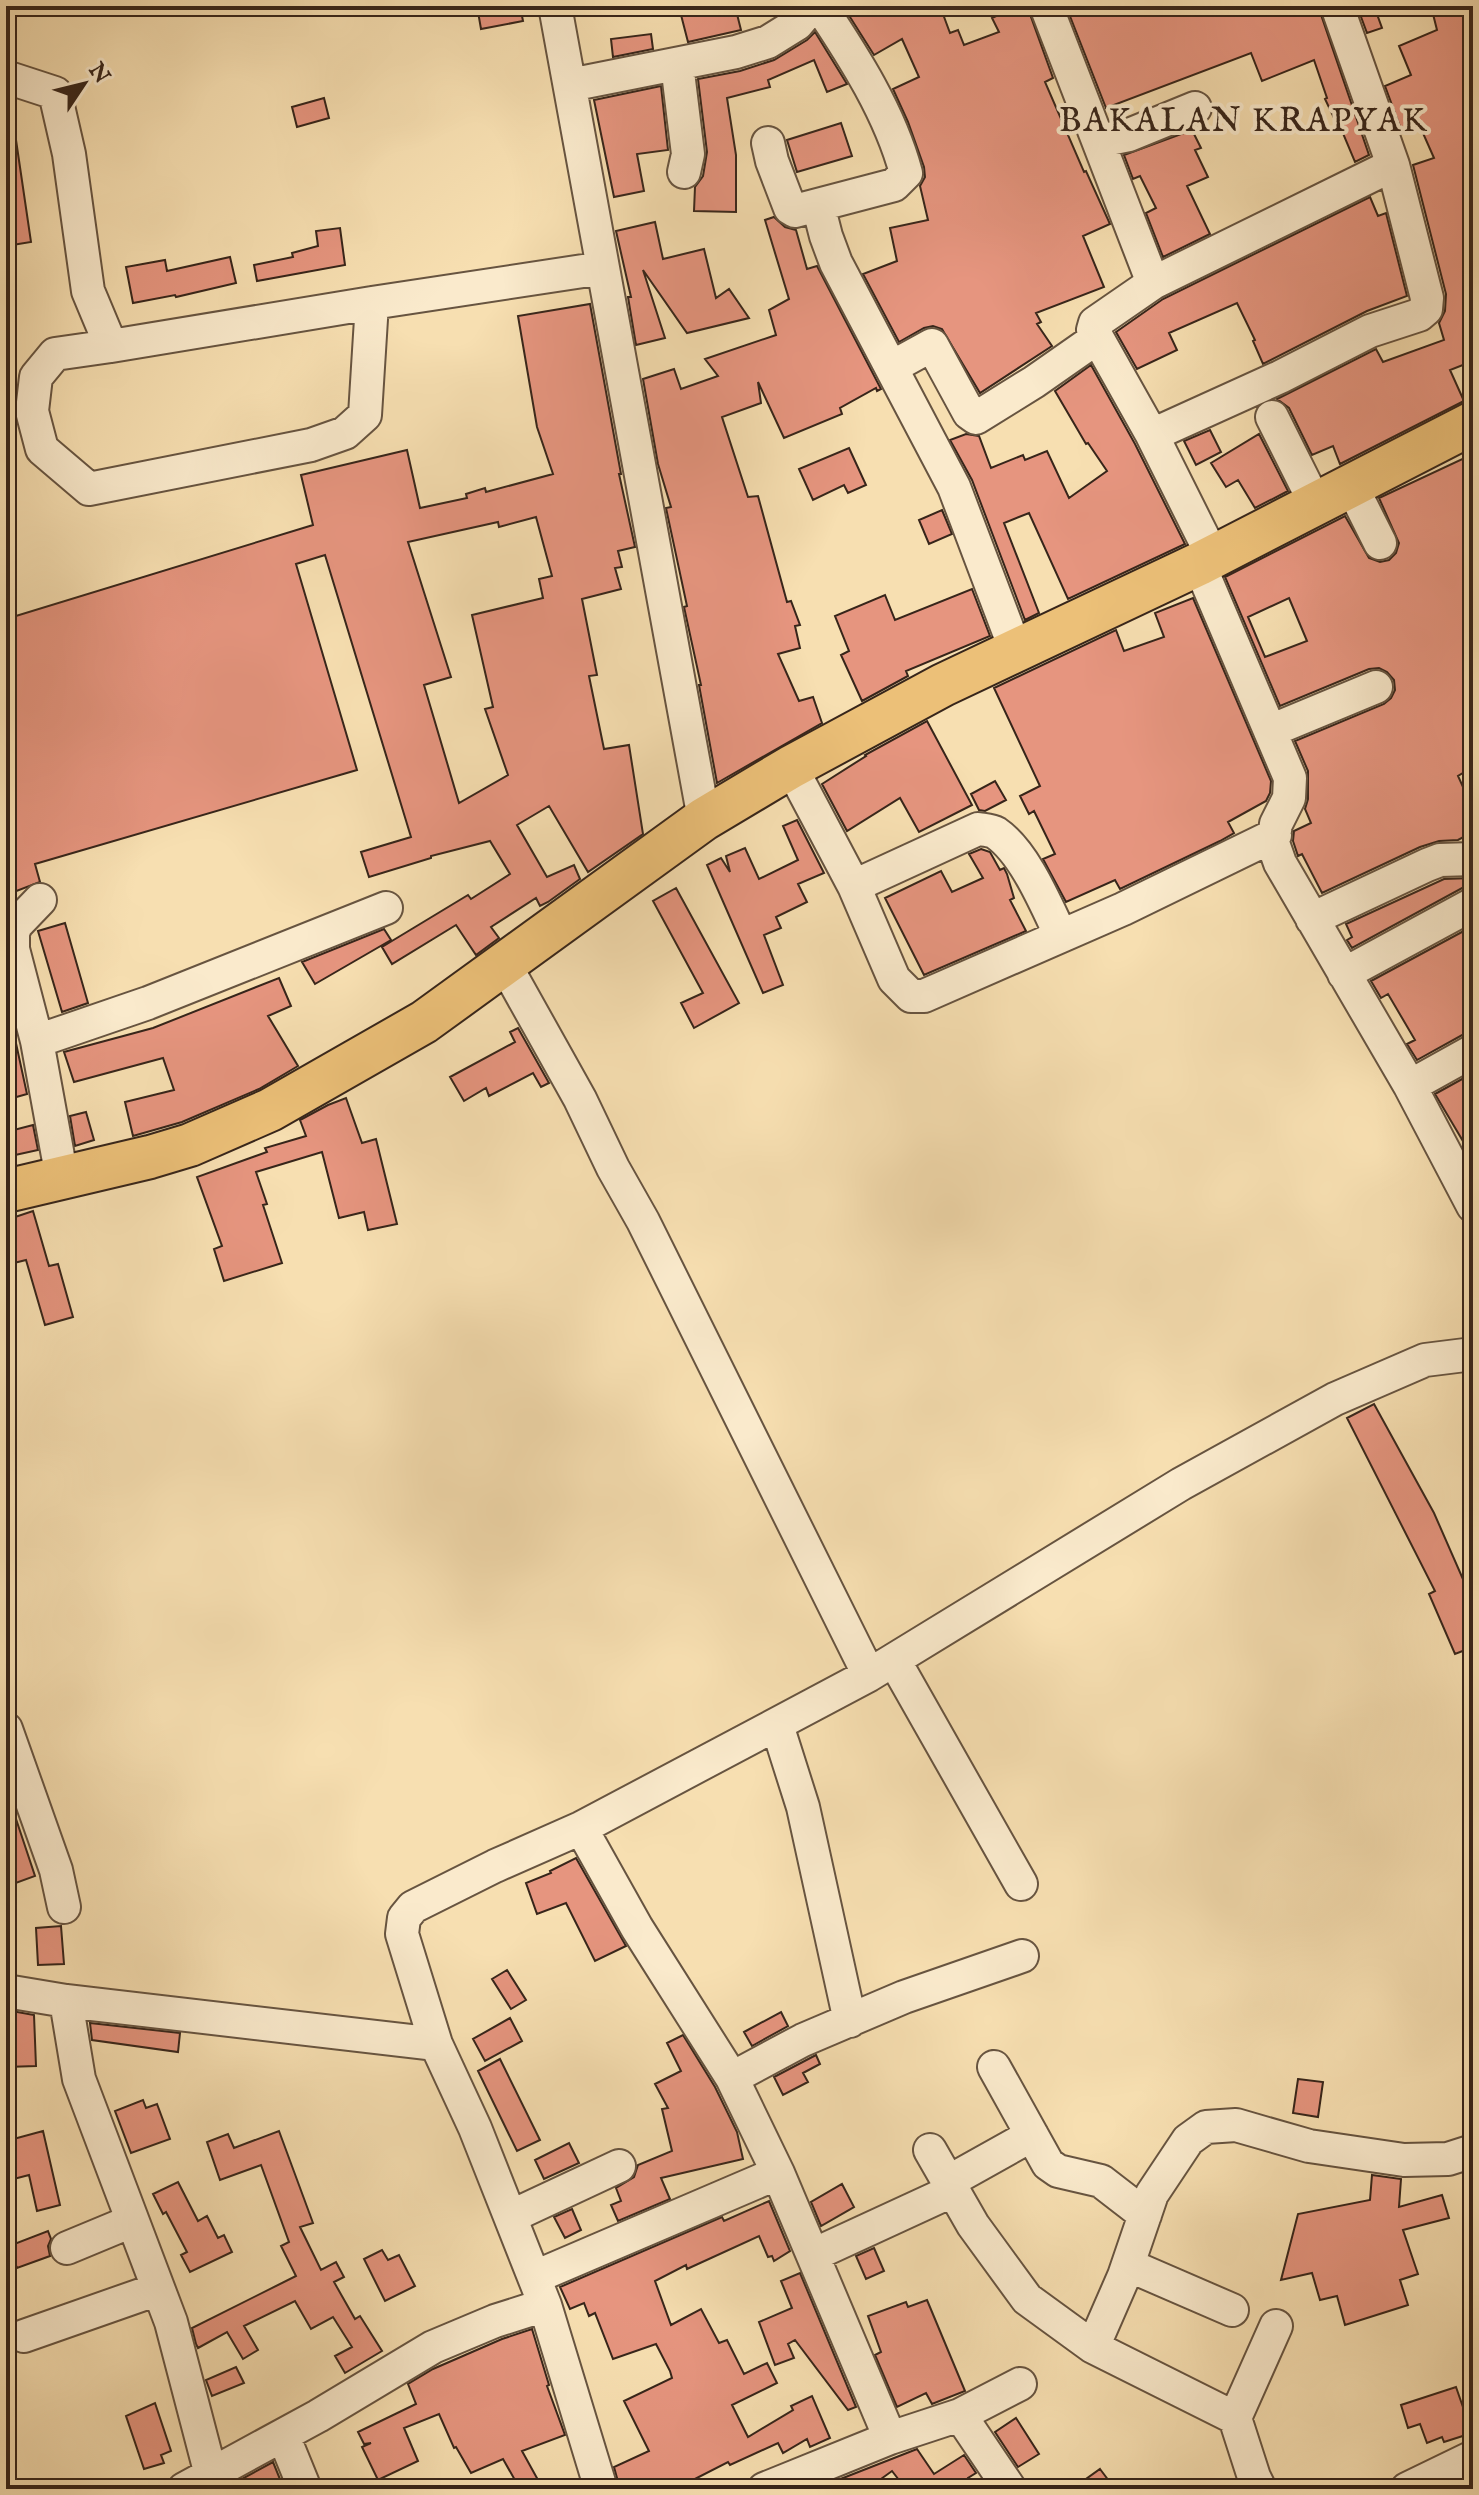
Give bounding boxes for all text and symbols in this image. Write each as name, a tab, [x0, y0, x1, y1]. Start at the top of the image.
north arrow	[44, 44, 124, 124]
text: N	[81, 57, 116, 90]
district label: BAKALAN KRAPYAK	[1059, 100, 1429, 143]

